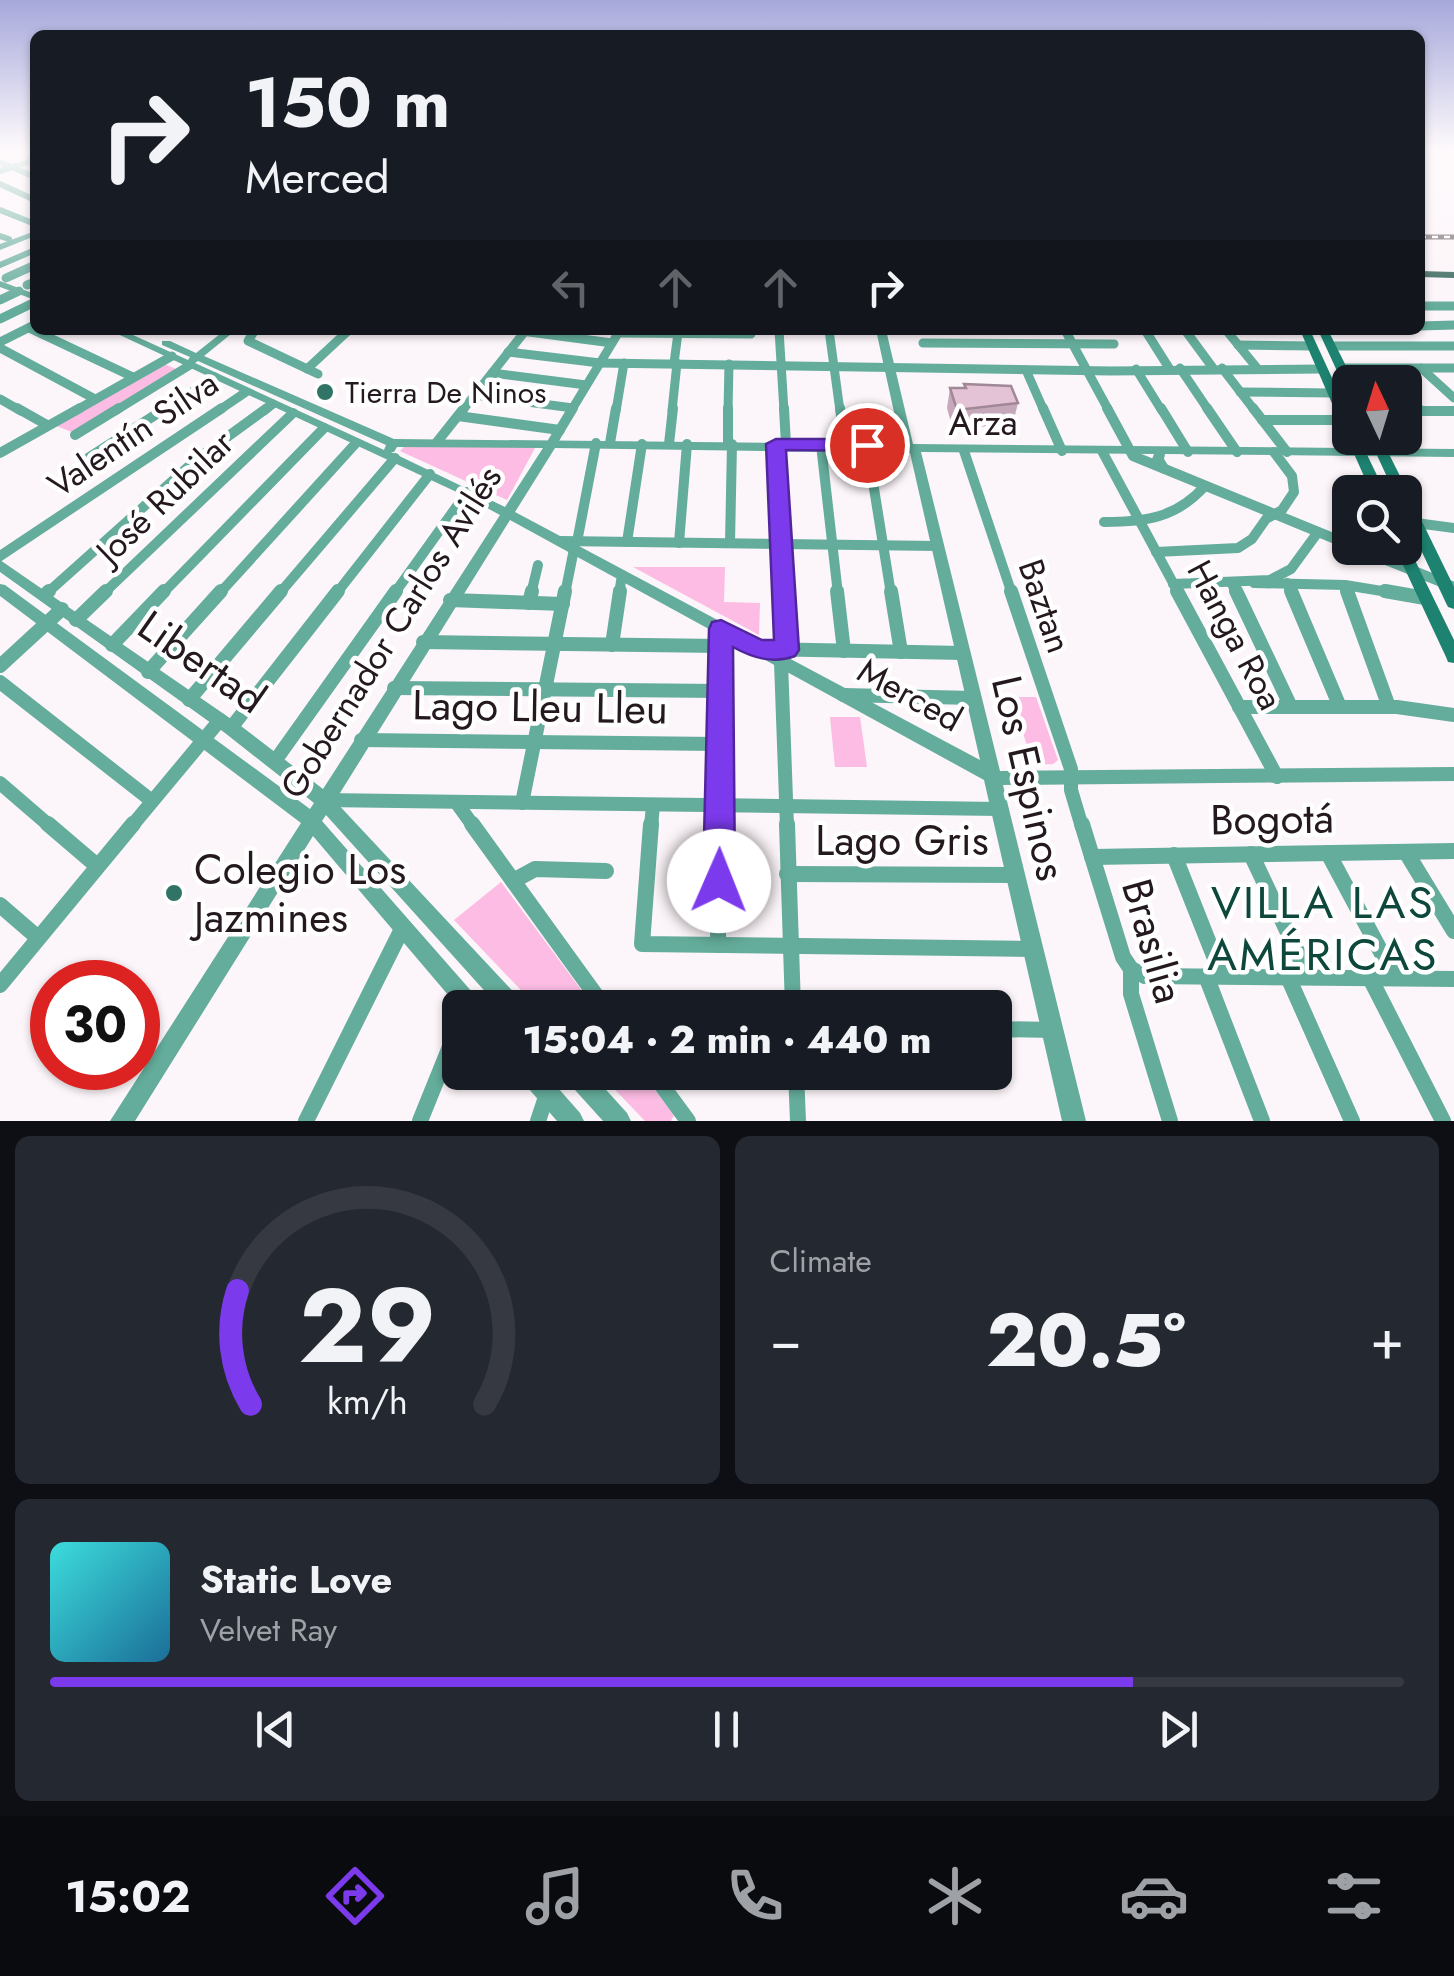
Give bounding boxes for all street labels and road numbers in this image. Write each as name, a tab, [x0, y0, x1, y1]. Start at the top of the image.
street label: Valentín Silva	[38, 359, 228, 509]
street label: Arza	[948, 398, 1018, 448]
street label: José Rubilar	[82, 419, 245, 578]
street label: Gobernador Carlos Avilés	[268, 456, 514, 808]
street label: Hanga Roa	[1175, 551, 1295, 719]
street label: Baztan	[1006, 552, 1084, 660]
street label: Libertad	[126, 596, 278, 728]
street label: Merced	[849, 646, 971, 744]
street label: Los Espinos	[976, 670, 1082, 886]
street label: Lago Lleu Lleu	[412, 674, 668, 740]
street label: Bogotá	[1210, 787, 1334, 851]
street label: Lago Gris	[815, 810, 989, 871]
street label: Brasilia	[1106, 872, 1200, 1010]

